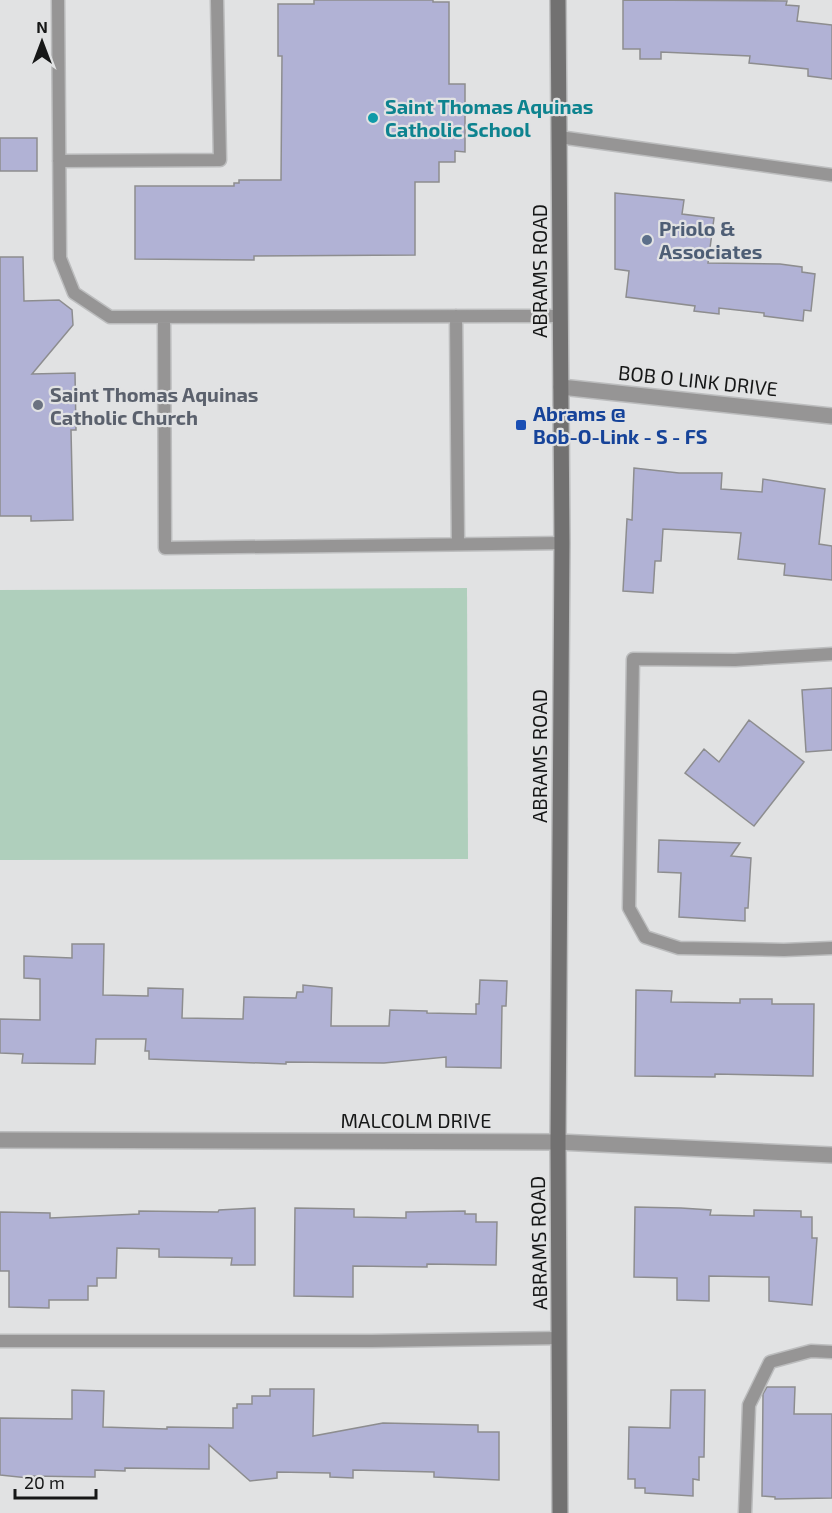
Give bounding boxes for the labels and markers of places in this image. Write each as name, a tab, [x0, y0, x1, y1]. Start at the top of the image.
place label: Saint Thomas Aquinas Catholic School	[385, 94, 593, 141]
marker: Saint Thomas Aquinas Catholic School	[366, 111, 380, 125]
place label: Priolo & Associates	[659, 216, 762, 263]
marker: Priolo & Associates	[640, 233, 654, 247]
place label: Saint Thomas Aquinas Catholic Church	[50, 382, 258, 429]
marker: Saint Thomas Aquinas Catholic Church	[31, 398, 45, 412]
place label: Abrams @ Bob-O-Link - S - FS	[533, 401, 708, 448]
marker: Abrams @ Bob-O-Link - S - FS	[514, 418, 528, 432]

